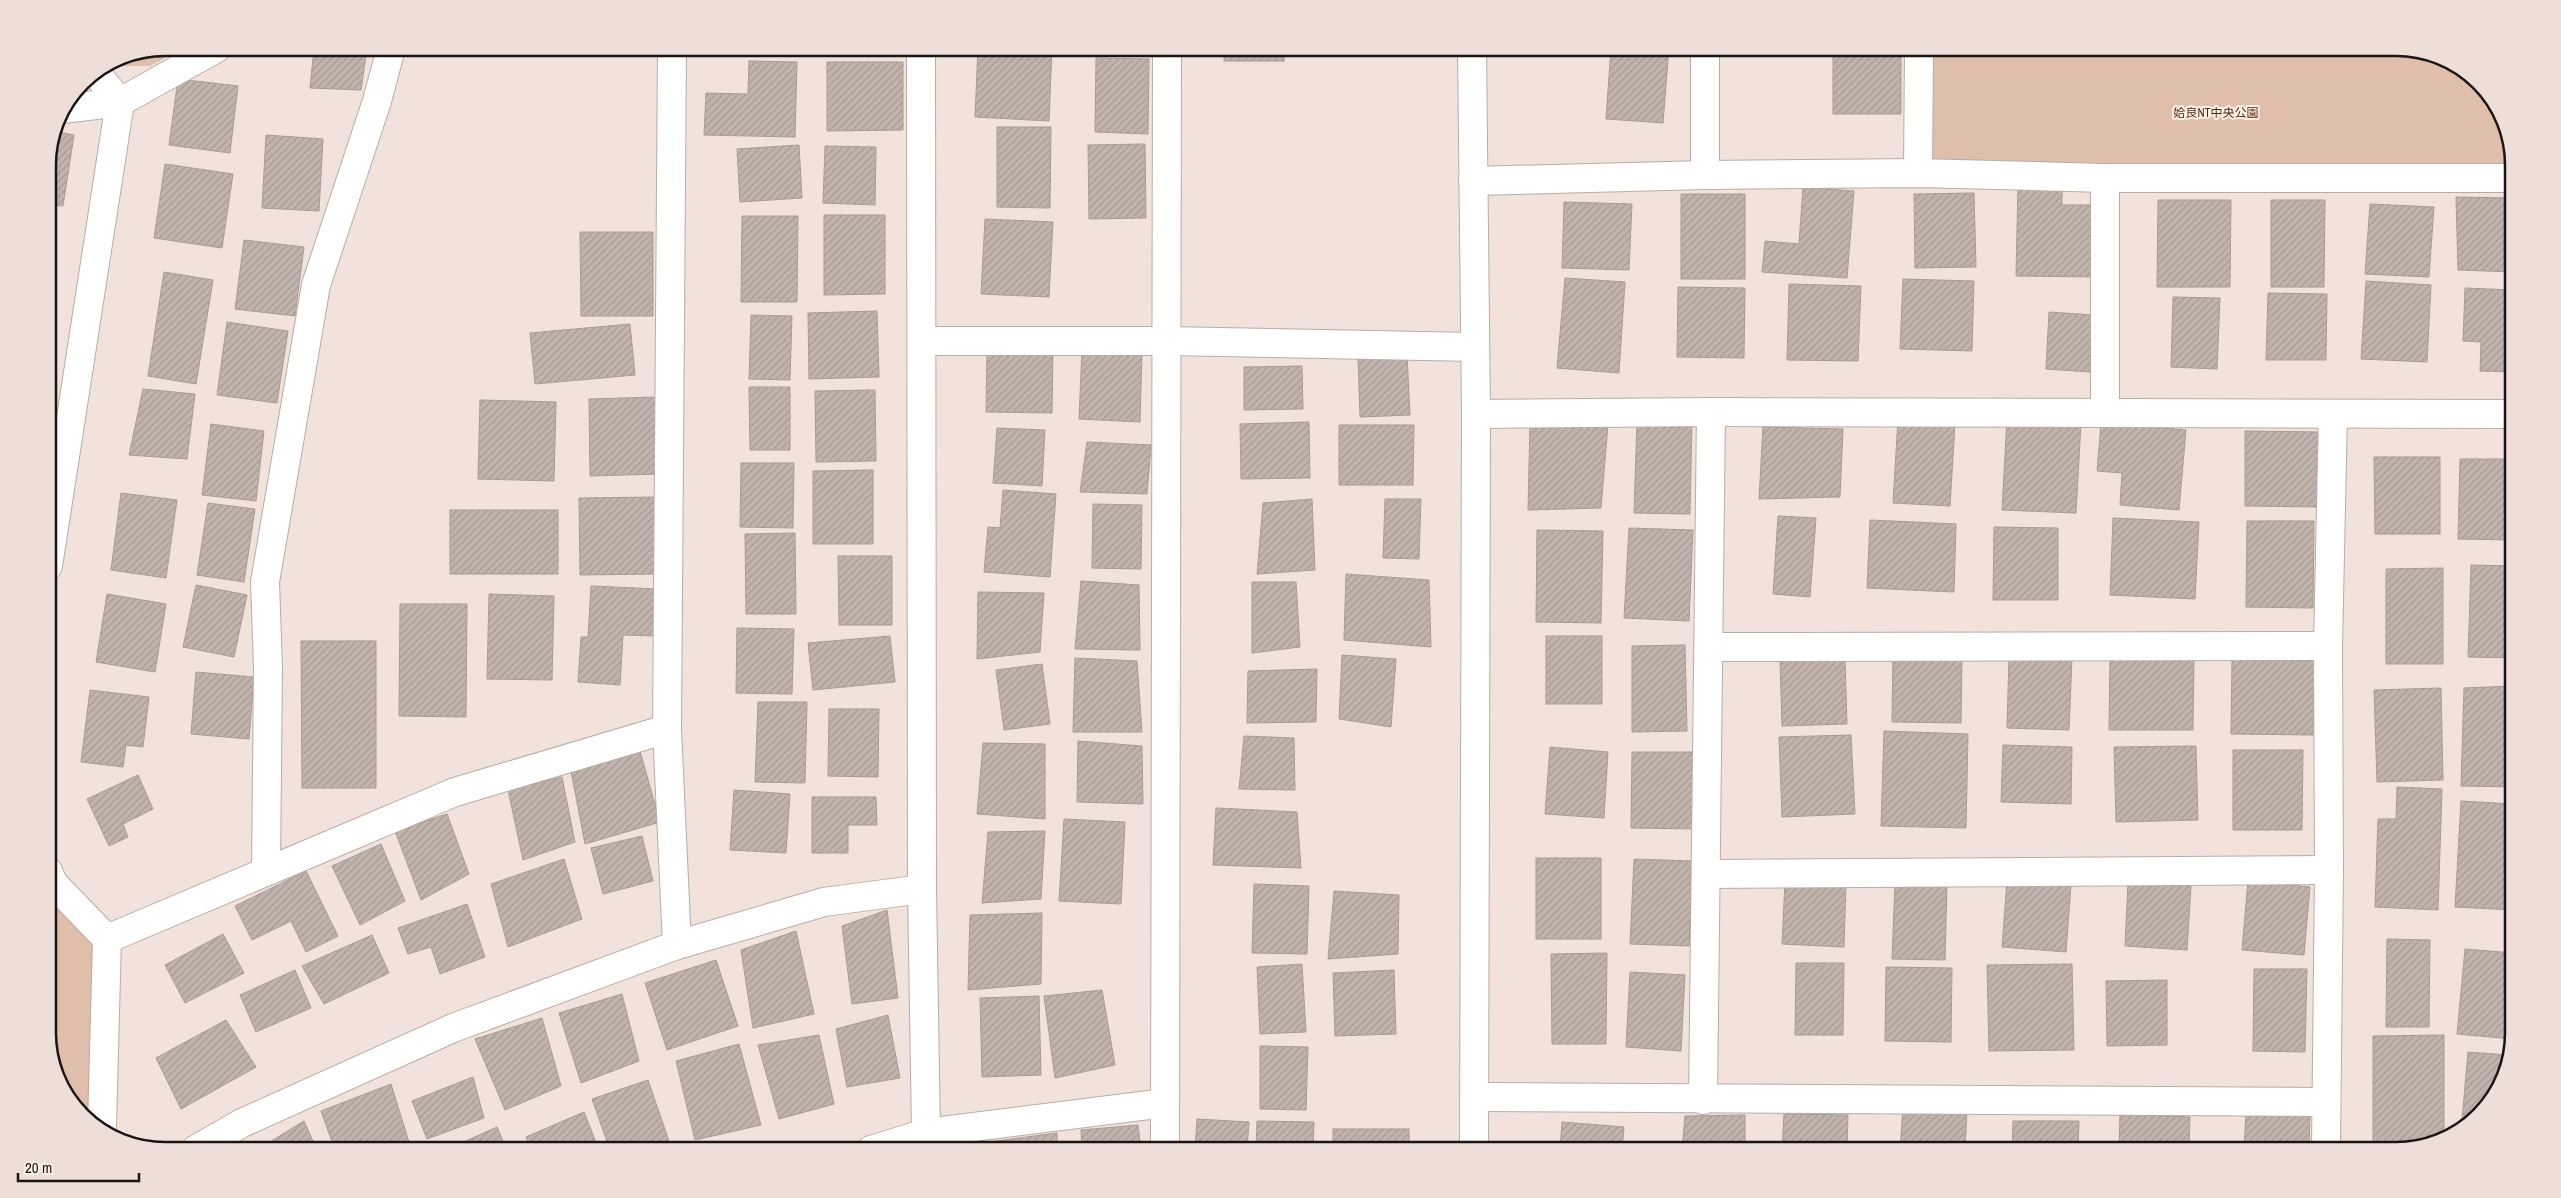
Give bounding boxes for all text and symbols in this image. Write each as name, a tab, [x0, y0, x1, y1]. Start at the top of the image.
park label: 姶良NT中央公園	[2173, 105, 2259, 121]
scale bar	[18, 1150, 139, 1182]
text: 20 m	[25, 1157, 52, 1178]

